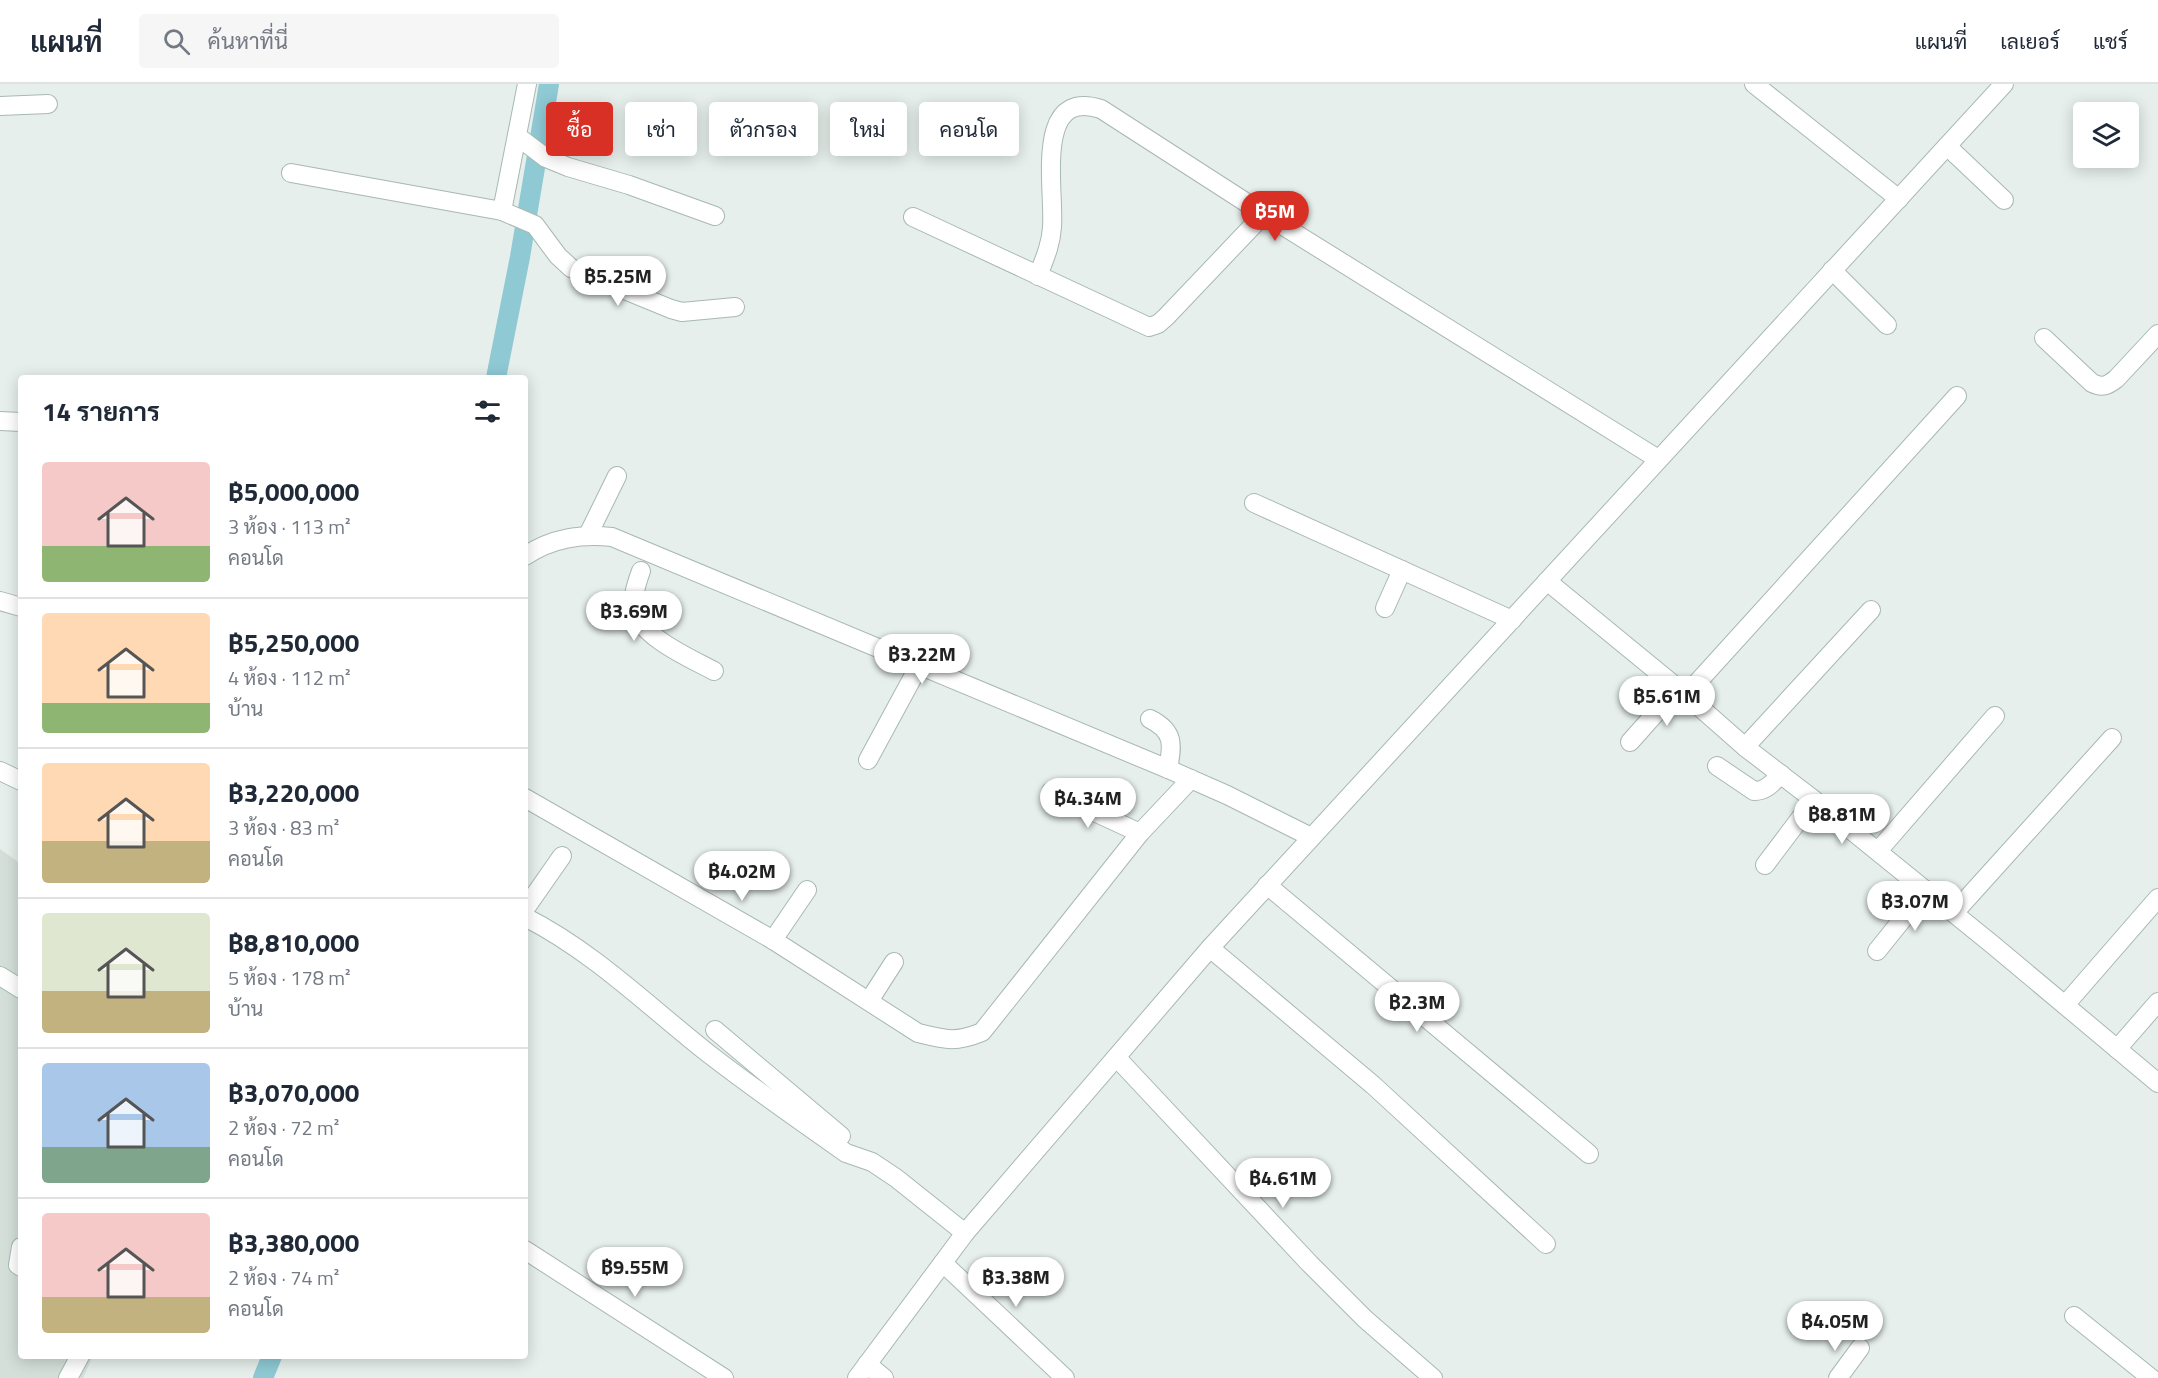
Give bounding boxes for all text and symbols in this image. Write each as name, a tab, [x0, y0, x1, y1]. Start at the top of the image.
search box	[139, 14, 559, 68]
text: แผนที่	[30, 20, 103, 63]
text: ค้นหาที่นี่	[208, 24, 288, 58]
icon: search	[160, 25, 193, 58]
text: แผนที่	[1915, 25, 1967, 57]
text: เลเยอร์	[2000, 25, 2060, 57]
text: แชร์	[2093, 25, 2128, 57]
chip: ซื้อ	[546, 102, 613, 156]
chip: เช่า	[625, 102, 697, 156]
chip: ตัวกรอง	[709, 102, 818, 156]
chip: ใหม่	[830, 102, 907, 156]
chip: คอนโด	[919, 102, 1019, 156]
map controls	[2073, 102, 2139, 168]
button: layers	[2073, 102, 2139, 168]
pin: ฿5M	[1246, 191, 1304, 242]
text: ฿5M	[1255, 195, 1295, 226]
pin: ฿5.25M	[569, 256, 667, 307]
text: ฿5.25M	[584, 260, 652, 291]
text: 14 รายการ	[42, 392, 160, 431]
icon: filters	[471, 395, 504, 428]
text: ฿5,000,000	[228, 472, 359, 511]
icon: home	[90, 486, 162, 558]
text: 3 ห้อง · 113 m²	[228, 511, 351, 542]
text: คอนโด	[228, 542, 284, 573]
pin: ฿3.69M	[585, 591, 683, 642]
text: ฿3.69M	[600, 595, 668, 626]
text: ฿5,250,000	[228, 623, 359, 662]
pin: ฿3.22M	[873, 634, 971, 685]
icon: home	[90, 637, 162, 709]
text: ฿3.22M	[888, 638, 956, 669]
text: 4 ห้อง · 112 m²	[228, 662, 351, 693]
pin: ฿5.61M	[1618, 676, 1716, 727]
text: ฿5.61M	[1633, 680, 1701, 711]
text: บ้าน	[228, 693, 263, 724]
text: ฿3,220,000	[228, 773, 359, 812]
pin: ฿4.34M	[1039, 778, 1137, 829]
text: ฿4.34M	[1054, 782, 1122, 813]
icon: home	[90, 787, 162, 859]
pin: ฿8.81M	[1793, 794, 1891, 845]
text: ฿8.81M	[1808, 798, 1876, 829]
text: 3 ห้อง · 83 m²	[228, 812, 339, 843]
text: คอนโด	[228, 843, 284, 874]
pin: ฿4.02M	[693, 851, 791, 902]
text: ฿4.02M	[708, 855, 776, 886]
pin: ฿3.07M	[1866, 881, 1964, 932]
text: ฿3.07M	[1881, 885, 1949, 916]
text: ฿8,810,000	[228, 923, 359, 962]
icon: home	[90, 937, 162, 1009]
text: 5 ห้อง · 178 m²	[228, 962, 351, 993]
pin: ฿2.3M	[1375, 982, 1459, 1033]
text: ฿2.3M	[1389, 986, 1445, 1017]
text: บ้าน	[228, 993, 263, 1024]
text: ฿3,070,000	[228, 1073, 359, 1112]
icon: home	[90, 1087, 162, 1159]
text: 2 ห้อง · 72 m²	[228, 1112, 339, 1143]
text: คอนโด	[228, 1143, 284, 1174]
pin: ฿4.61M	[1234, 1158, 1332, 1209]
text: ฿4.61M	[1249, 1162, 1317, 1193]
text: ฿3,380,000	[228, 1223, 359, 1262]
icon: home	[90, 1237, 162, 1309]
pin: ฿9.55M	[586, 1247, 684, 1298]
text: ฿9.55M	[601, 1251, 669, 1282]
pin: ฿3.38M	[967, 1257, 1065, 1308]
text: ฿3.38M	[982, 1261, 1050, 1292]
text: 2 ห้อง · 74 m²	[228, 1262, 339, 1293]
text: คอนโด	[228, 1293, 284, 1324]
pin: ฿4.05M	[1786, 1301, 1884, 1352]
text: ฿4.05M	[1801, 1305, 1869, 1336]

